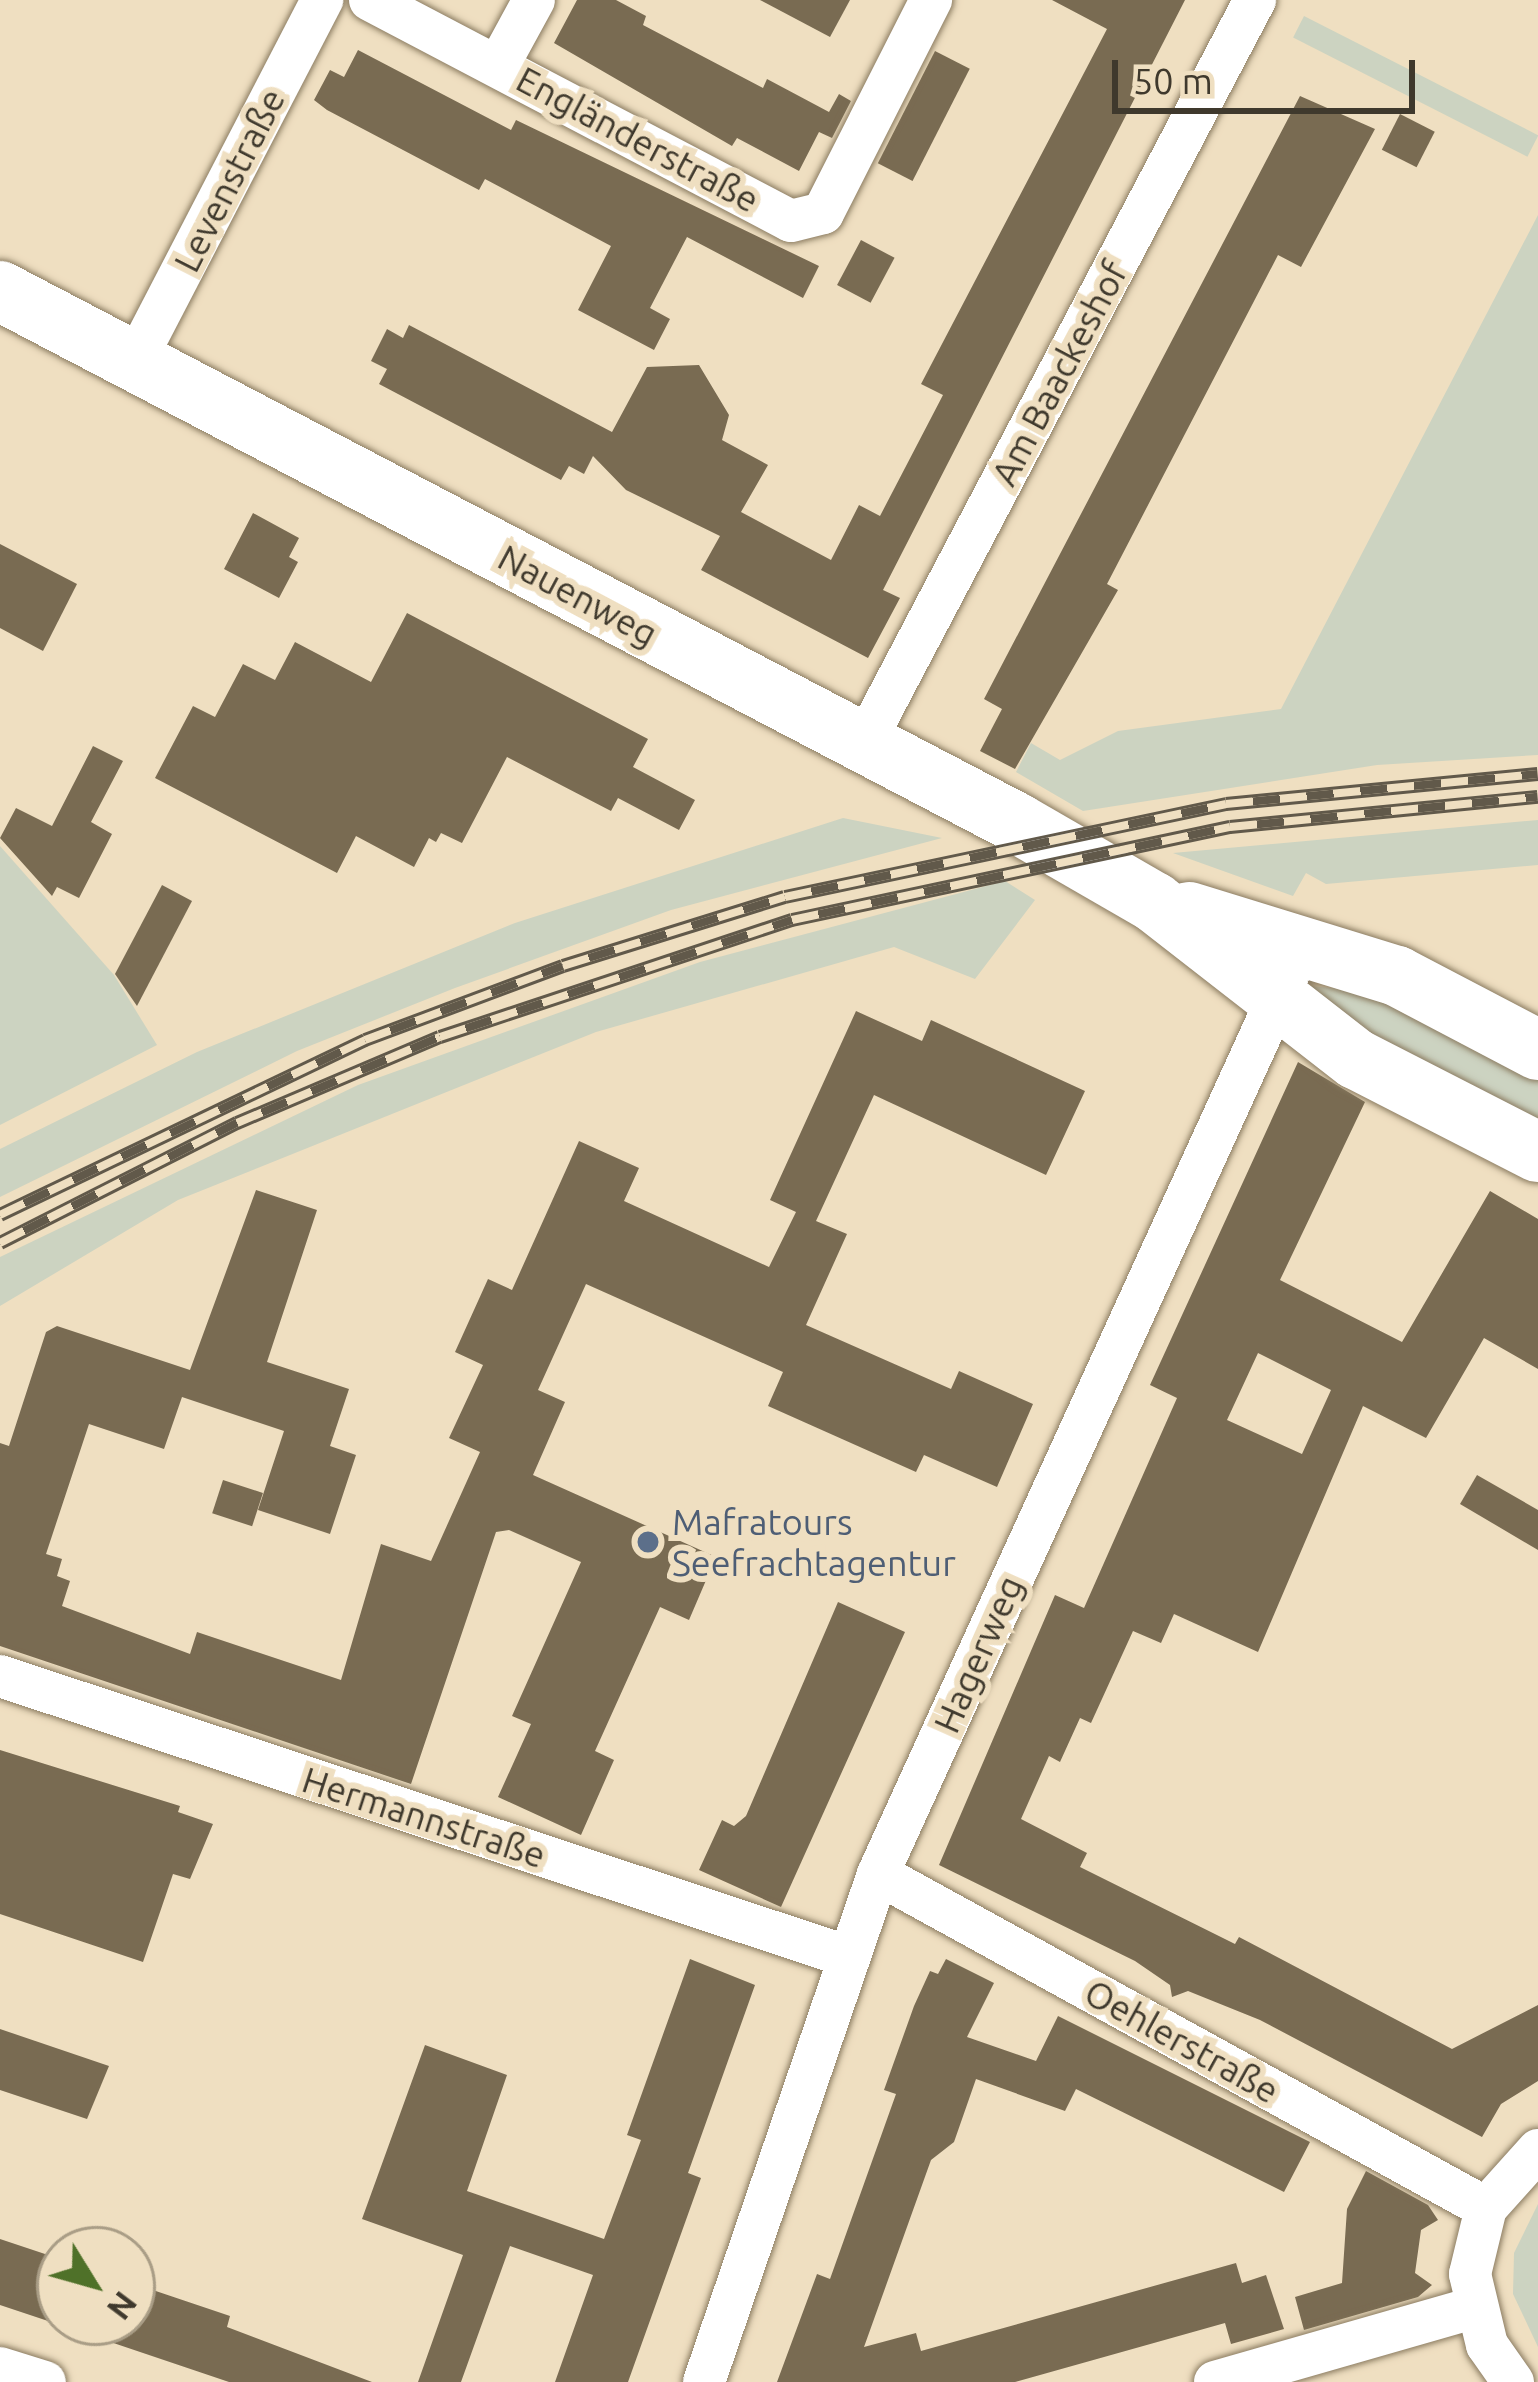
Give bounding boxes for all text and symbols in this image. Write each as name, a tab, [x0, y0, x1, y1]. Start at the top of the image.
scale bar	[1118, 36, 1421, 110]
street label: Engländerstraße	[510, 57, 766, 221]
text: 50 m	[1133, 60, 1213, 101]
street label: Levenstraße	[164, 81, 294, 279]
street label: Am Baackeshof	[982, 253, 1136, 493]
street label: Nauenweg	[491, 535, 665, 655]
place label: Mafratours Seefrachtagentur	[672, 1499, 956, 1584]
marker: Mafratours Seefrachtagentur	[635, 1529, 661, 1555]
street label: Hagerweg	[924, 1569, 1032, 1739]
street label: Hermannstraße	[297, 1757, 551, 1877]
street label: Oehlerstraße	[1078, 1970, 1286, 2112]
north arrow	[36, 2226, 156, 2346]
text: N	[101, 2285, 145, 2327]

